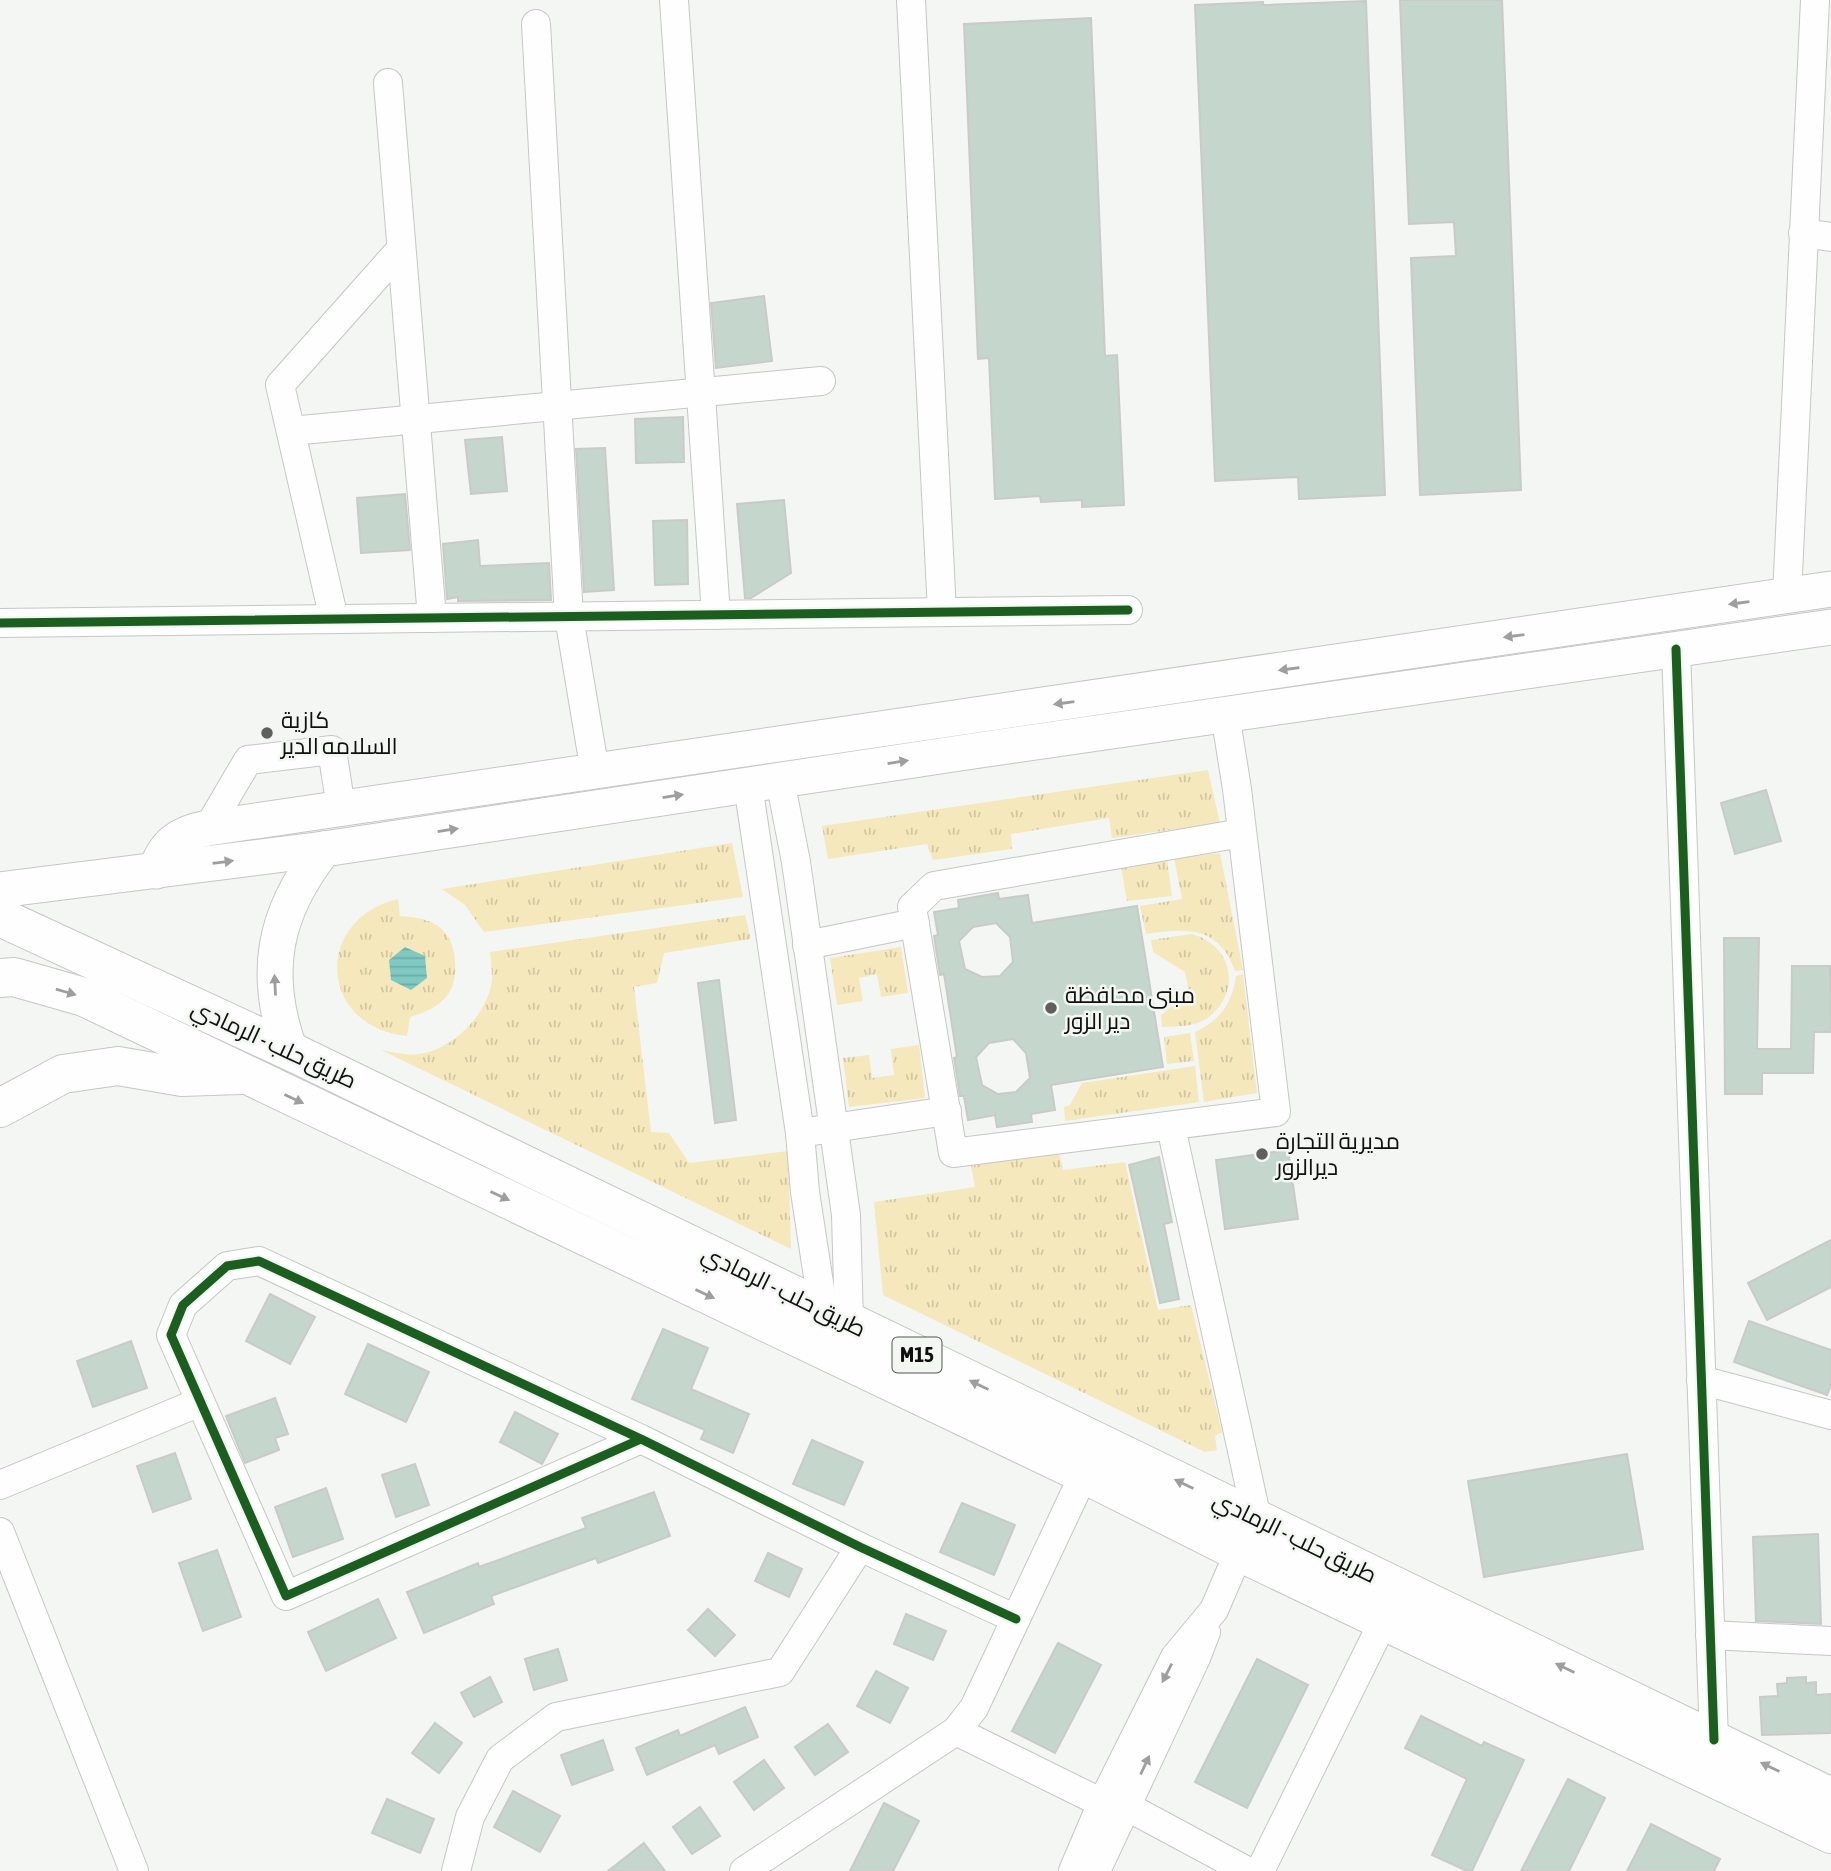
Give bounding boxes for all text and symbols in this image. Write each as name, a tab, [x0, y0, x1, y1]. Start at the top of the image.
one-way arrow	[1728, 598, 1750, 609]
one-way arrow	[1503, 631, 1525, 642]
one-way arrow	[1278, 664, 1300, 675]
one-way arrow	[1053, 697, 1075, 708]
place label: كازية السلامه الدير	[279, 707, 398, 759]
marker: كازية السلامه الدير	[259, 725, 275, 741]
one-way arrow	[887, 756, 909, 767]
one-way arrow	[663, 790, 685, 801]
one-way arrow	[438, 824, 460, 835]
one-way arrow	[212, 856, 234, 867]
one-way arrow	[269, 974, 280, 996]
place label: مبنى محافظة دير الزور	[1063, 982, 1195, 1034]
one-way arrow	[56, 987, 77, 997]
street label: طريق حلب - الرمادي	[185, 994, 361, 1098]
marker: مبنى محافظة دير الزور	[1043, 1000, 1059, 1016]
one-way arrow	[284, 1093, 304, 1104]
place label: مديرية التجارة ديرالزور	[1274, 1128, 1400, 1180]
marker: مديرية التجارة ديرالزور	[1254, 1146, 1270, 1162]
one-way arrow	[490, 1191, 510, 1202]
street label: طريق حلب - الرمادي	[696, 1240, 870, 1346]
one-way arrow	[695, 1288, 715, 1300]
road number: M15	[892, 1338, 942, 1372]
one-way arrow	[969, 1379, 989, 1390]
one-way arrow	[1174, 1478, 1194, 1489]
street label: طريق حلب - الرمادي	[1207, 1486, 1381, 1592]
one-way arrow	[1161, 1662, 1173, 1683]
one-way arrow	[1555, 1662, 1575, 1673]
one-way arrow	[1140, 1755, 1151, 1775]
one-way arrow	[1760, 1762, 1780, 1773]

